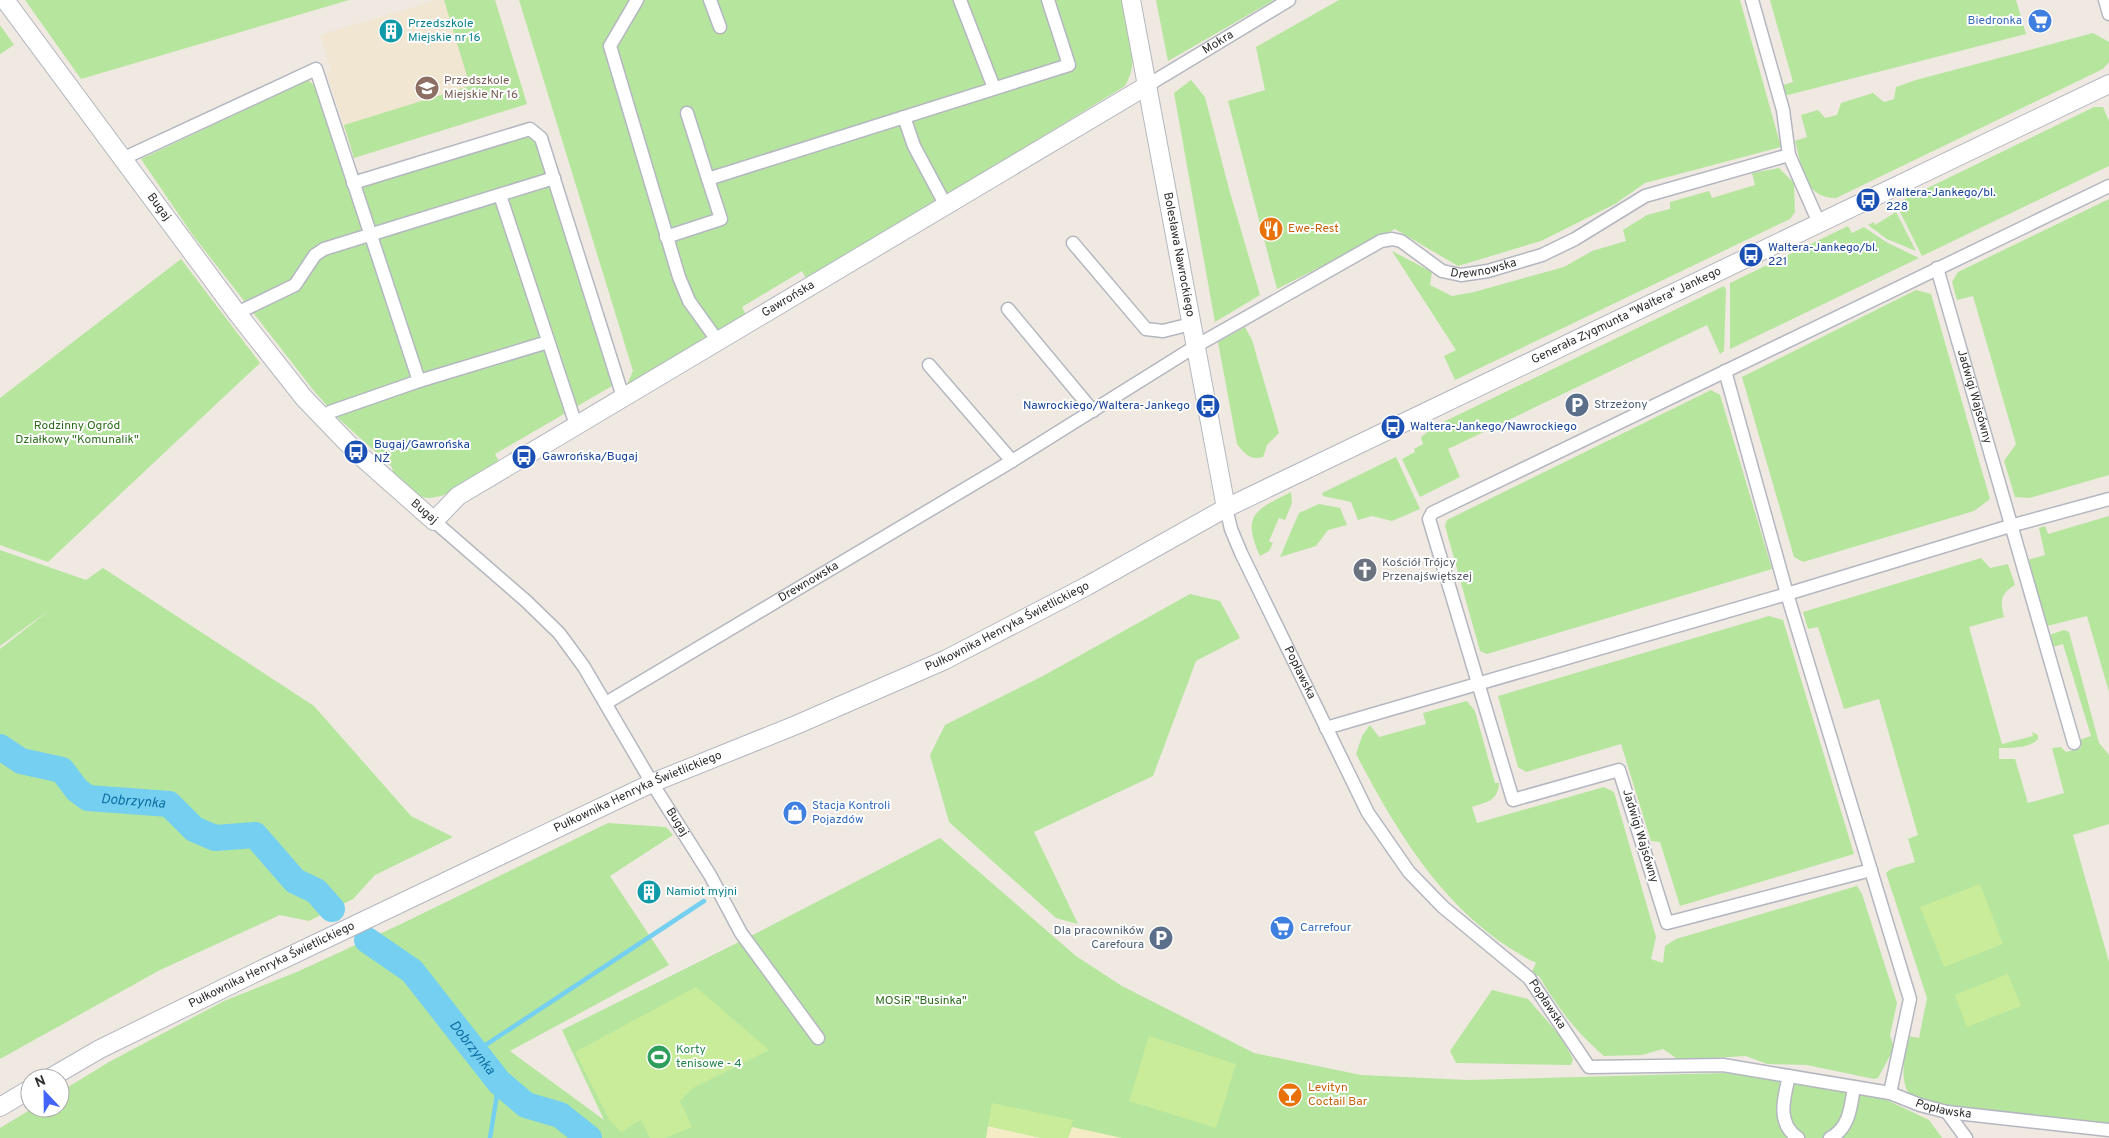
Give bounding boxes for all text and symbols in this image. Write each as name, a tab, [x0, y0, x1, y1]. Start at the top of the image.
supermarket icon: Biedronka	[2027, 8, 2053, 34]
place label: Biedronka	[1968, 13, 2022, 29]
place label: Przedszkole Miejskie nr 16	[408, 16, 481, 46]
building icon: Przedszkole Miejskie nr 16	[378, 18, 404, 44]
street label: Mokra	[1200, 27, 1237, 58]
place label: Przedszkole Miejskie Nr 16	[444, 73, 518, 103]
school or university icon: Przedszkole Miejskie Nr 16	[414, 75, 440, 101]
place label: Waltera-Jankego/bl. 228	[1886, 185, 1996, 215]
bus stop icon: Waltera-Jankego/bl. 228	[1855, 187, 1881, 213]
street label: Bugaj	[143, 190, 174, 225]
street label: Bolesława Nawrockiego	[1159, 191, 1198, 319]
restaurant icon: Ewe-Rest	[1258, 216, 1284, 242]
place label: Ewe-Rest	[1288, 221, 1339, 237]
place label: Waltera-Jankego/bl. 221	[1768, 240, 1878, 270]
bus stop icon: Waltera-Jankego/bl. 221	[1738, 242, 1764, 268]
street label: Drewnowska	[1449, 255, 1519, 283]
street label: Generała Zygmunta "Waltera" Jankego	[1529, 263, 1724, 368]
street label: Gawrońska	[759, 277, 818, 321]
street label: Jadwigi Wajsówny	[1953, 348, 1995, 446]
parking icon: Strzeżony	[1564, 392, 1590, 418]
bus stop icon: Nawrockiego/Waltera-Jankego	[1195, 393, 1221, 419]
place label: Strzeżony	[1594, 397, 1648, 413]
place label: Nawrockiego/Waltera-Jankego	[1023, 398, 1190, 414]
bus stop icon: Waltera-Jankego/Nawrockiego	[1380, 414, 1406, 440]
park label: Rodzinny Ogród Działkowy "Komunalik"	[15, 418, 139, 448]
place label: Waltera-Jankego/Nawrockiego	[1410, 419, 1577, 435]
place label: Bugaj/Gawrońska NŻ	[374, 437, 470, 467]
bus stop icon: Bugaj/Gawrońska NŻ	[343, 439, 369, 465]
bus stop icon: Gawrońska/Bugaj	[511, 444, 537, 470]
place label: Gawrońska/Bugaj	[542, 449, 638, 465]
street label: Bugaj	[407, 496, 441, 528]
place label: Kościół Trójcy Przenajświętszej	[1382, 555, 1472, 585]
church icon: Kościół Trójcy Przenajświętszej	[1352, 557, 1378, 583]
street label: Drewnowska	[776, 558, 842, 606]
street label: Pułkownika Henryka Świetlickiego	[923, 578, 1093, 676]
street label: Popławska	[1280, 644, 1319, 702]
street label: Pułkownika Henryka Świetlickiego	[551, 748, 725, 837]
street label: Jadwigi Wajsówny	[1618, 787, 1662, 885]
water label: Dobrzynka	[100, 790, 167, 812]
place label: Stacja Kontroli Pojazdów	[812, 798, 890, 828]
shop icon: Stacja Kontroli Pojazdów	[782, 800, 808, 826]
street label: Bugaj	[662, 805, 692, 840]
building icon: Namiot myjni	[636, 879, 662, 905]
place label: Namiot myjni	[666, 884, 737, 900]
supermarket icon: Carrefour	[1269, 915, 1295, 941]
street label: Pułkownika Henryka Świetlickiego	[186, 918, 358, 1012]
place label: Carrefour	[1300, 920, 1352, 936]
place label: Dla pracowników Carefoura	[1054, 923, 1144, 953]
parking icon: Dla pracowników Carefoura	[1148, 925, 1174, 951]
street label: Popławska	[1524, 976, 1569, 1033]
park label: MOSiR "Businka"	[875, 993, 967, 1009]
water label: Dobrzynka	[445, 1017, 499, 1079]
place label: Korty tenisowe - 4	[676, 1042, 742, 1072]
sports icon: Korty tenisowe - 4	[646, 1044, 672, 1070]
north arrow	[20, 1068, 70, 1118]
text: N	[33, 1073, 49, 1092]
place label: Levityn Coctail Bar	[1308, 1080, 1368, 1110]
bar icon: Levityn Coctail Bar	[1277, 1082, 1303, 1108]
street label: Popławska	[1913, 1096, 1972, 1123]

